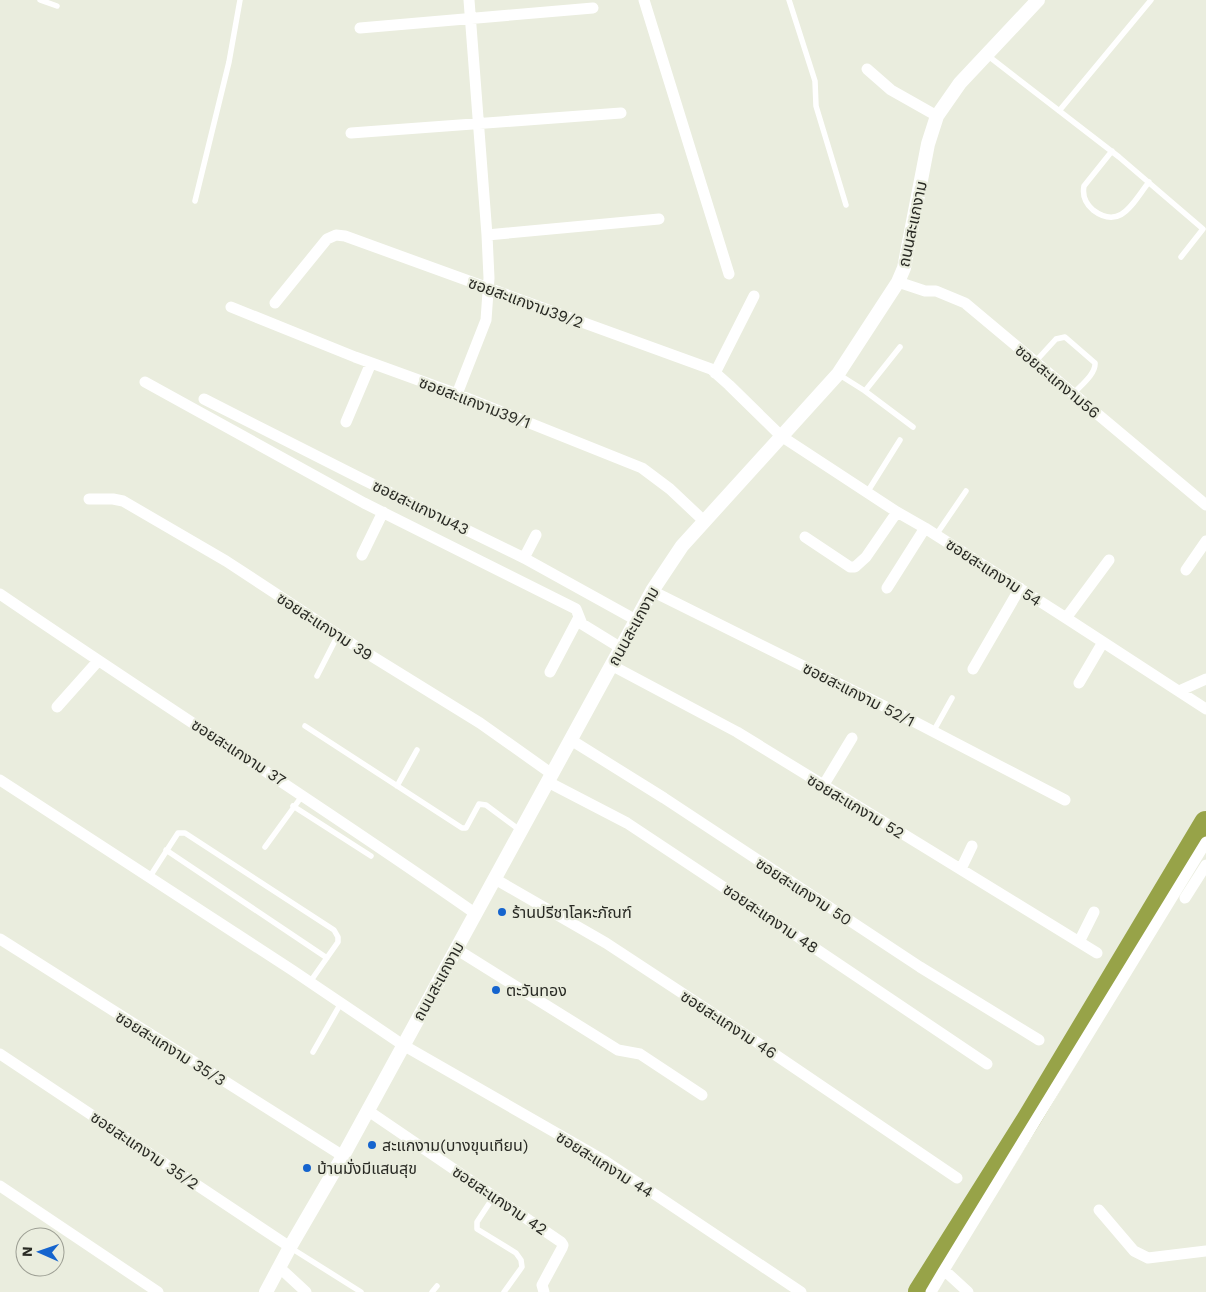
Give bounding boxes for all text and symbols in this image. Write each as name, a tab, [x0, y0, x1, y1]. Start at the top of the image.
street label: ถนนสะแกงาม	[894, 179, 931, 269]
street label: ซอยสะแกงาม39/2	[466, 273, 586, 332]
street label: ซอยสะแกงาม56	[1011, 340, 1104, 422]
street label: ซอยสะแกงาม39/1	[416, 372, 533, 432]
street label: ซอยสะแกงาม43	[369, 476, 472, 539]
street label: ซอยสะแกงาม 54	[942, 534, 1045, 611]
street label: ถนนสะแกงาม	[604, 583, 663, 669]
street label: ซอยสะแกงาม 39	[273, 588, 376, 664]
street label: ซอยสะแกงาม 52/1	[800, 658, 918, 731]
street label: ซอยสะแกงาม 37	[188, 715, 290, 790]
street label: ซอยสะแกงาม 52	[804, 770, 908, 843]
street label: ซอยสะแกงาม 50	[752, 853, 855, 929]
street label: ซอยสะแกงาม 48	[719, 880, 822, 957]
place label: ร้านปรีชาโลหะภัณฑ์	[512, 903, 632, 922]
marker: ร้านปรีชาโลหะภัณฑ์	[496, 906, 508, 918]
street label: ถนนสะแกงาม	[409, 938, 468, 1024]
place label: ตะวันทอง	[506, 981, 567, 1000]
marker: ตะวันทอง	[490, 984, 502, 996]
street label: ซอยสะแกงาม 46	[677, 986, 780, 1063]
street label: ซอยสะแกงาม 35/3	[112, 1007, 229, 1090]
street label: ซอยสะแกงาม 35/2	[87, 1107, 202, 1194]
street label: ซอยสะแกงาม 44	[553, 1127, 657, 1202]
place label: สะแกงาม(บางขุนเทียน)	[382, 1136, 528, 1155]
marker: สะแกงาม(บางขุนเทียน)	[366, 1139, 378, 1151]
place label: บ้านมั่งมีแสนสุข	[317, 1158, 417, 1178]
marker: บ้านมั่งมีแสนสุข	[301, 1162, 313, 1174]
street label: ซอยสะแกงาม 42	[449, 1162, 551, 1239]
north arrow	[15, 1227, 65, 1277]
text: N	[19, 1246, 35, 1257]

